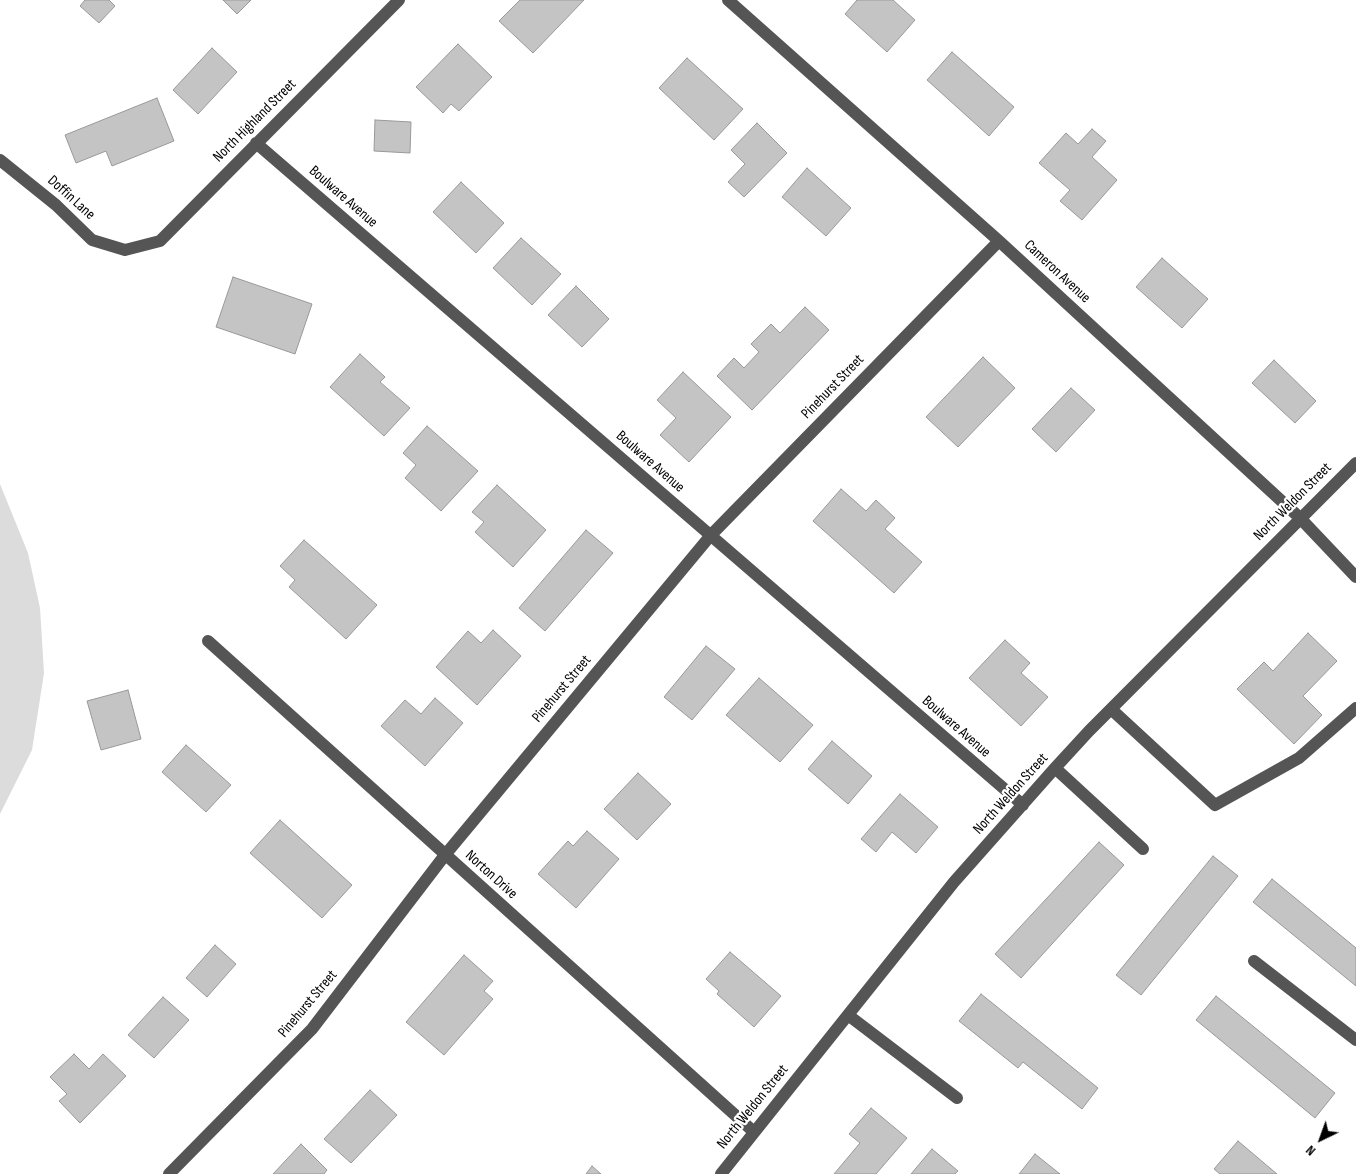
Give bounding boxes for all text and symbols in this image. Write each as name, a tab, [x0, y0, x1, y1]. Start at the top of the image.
street label: North Highland Street	[210, 76, 300, 166]
street label: Boulware Avenue	[305, 162, 381, 232]
street label: Doffin Lane	[44, 172, 98, 224]
street label: Cameron Avenue	[1020, 237, 1094, 307]
street label: Pinehurst Street	[798, 351, 868, 423]
street label: Boulware Avenue	[612, 427, 688, 497]
street label: North Weldon Street	[1250, 459, 1336, 545]
street label: Pinehurst Street	[529, 652, 595, 726]
street label: Boulware Avenue	[918, 692, 994, 762]
street label: North Weldon Street	[970, 750, 1052, 838]
street label: Norton Drive	[461, 847, 521, 903]
street label: Pinehurst Street	[275, 967, 341, 1041]
street label: North Weldon Street	[714, 1061, 792, 1153]
north arrow	[1296, 1114, 1346, 1164]
text: N	[1302, 1142, 1319, 1159]

